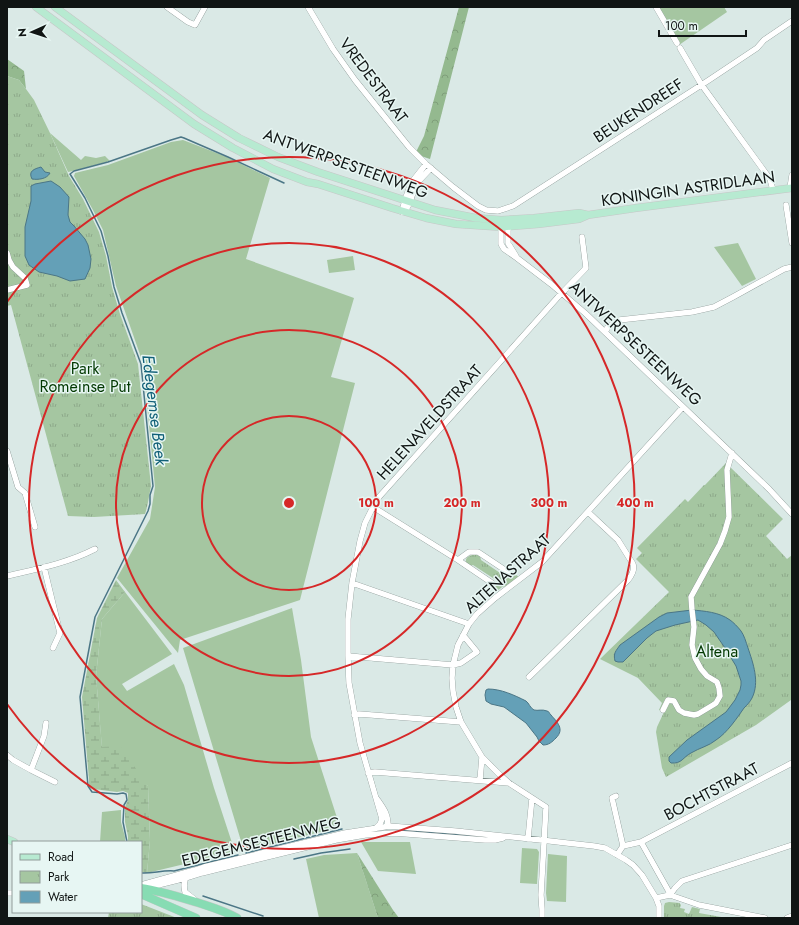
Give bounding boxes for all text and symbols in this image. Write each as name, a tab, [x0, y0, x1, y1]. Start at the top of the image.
north arrow	[12, 12, 52, 52]
scale bar	[659, 12, 746, 38]
text: 100 m	[665, 17, 698, 35]
text: N	[14, 28, 30, 37]
street label: VREDESTRAAT	[334, 33, 414, 128]
street label: BEUKENDREEF	[589, 73, 688, 148]
street label: ANTWERPSESTEENWEG	[260, 123, 432, 204]
street label: KONINGIN ASTRIDLAAN	[600, 165, 776, 212]
street label: ANTWERPSESTEENWEG	[564, 276, 707, 411]
water label: Edegemse Beek	[136, 353, 174, 468]
park label: Park Romeinse Put	[39, 357, 131, 398]
street label: HELENAVELDSTRAAT	[371, 359, 488, 485]
text: 100 m	[358, 494, 394, 512]
text: 200 m	[443, 494, 481, 512]
text: 300 m	[531, 494, 568, 512]
text: 400 m	[616, 494, 654, 512]
centre of rings	[282, 496, 296, 510]
street label: ALTENASTRAAT	[459, 528, 556, 618]
park label: Altena	[696, 640, 738, 663]
street label: BOCHTSTRAAT	[660, 756, 763, 826]
street label: EDEGEMSESTEENWEG	[179, 811, 343, 872]
legend	[12, 841, 142, 913]
text: Road	[48, 848, 74, 866]
text: Park	[48, 868, 70, 886]
text: Water	[48, 888, 79, 906]

